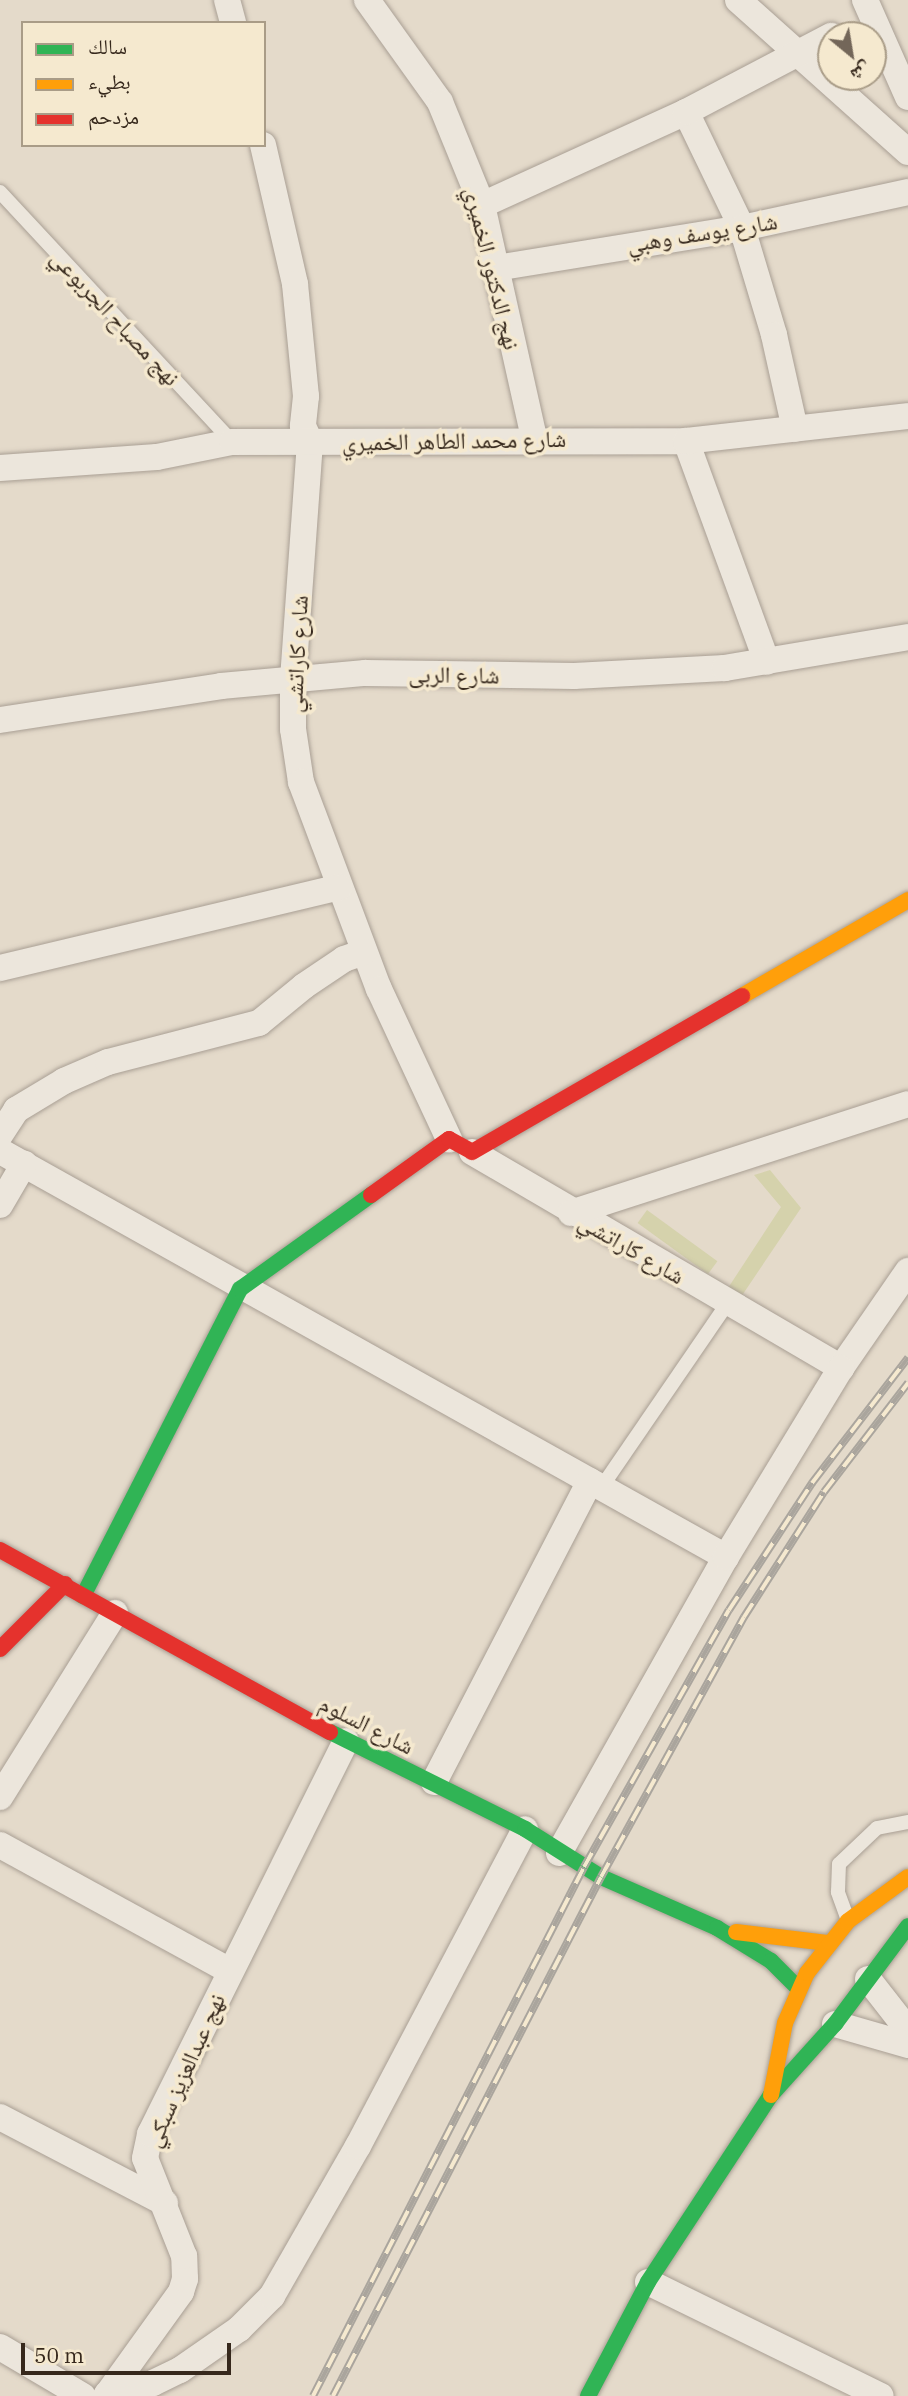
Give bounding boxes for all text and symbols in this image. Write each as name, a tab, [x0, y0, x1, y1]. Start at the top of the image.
legend	[21, 21, 266, 147]
north arrow	[817, 21, 887, 91]
text: سالك	[88, 32, 127, 60]
text: ش	[847, 57, 876, 88]
text: بطيء	[88, 67, 131, 95]
text: مزدحم	[88, 102, 139, 130]
street label: نهج الدكتور الخميري	[459, 184, 527, 352]
street label: شارع يوسف وهبي	[625, 206, 779, 258]
street label: نهج مصباح الجربوعي	[46, 243, 186, 391]
street label: شارع محمد الطاهر الخميري	[342, 424, 566, 456]
street label: شارع كاراتشي	[279, 595, 313, 713]
street label: شارع الربى	[408, 659, 500, 689]
street label: شارع كاراتشي	[574, 1207, 690, 1289]
street label: شارع السلوم	[315, 1688, 419, 1760]
street label: نهج عبدالعزيز سبكي	[138, 1989, 230, 2151]
scale bar	[24, 2330, 234, 2374]
text: 50 m	[34, 2341, 84, 2369]

